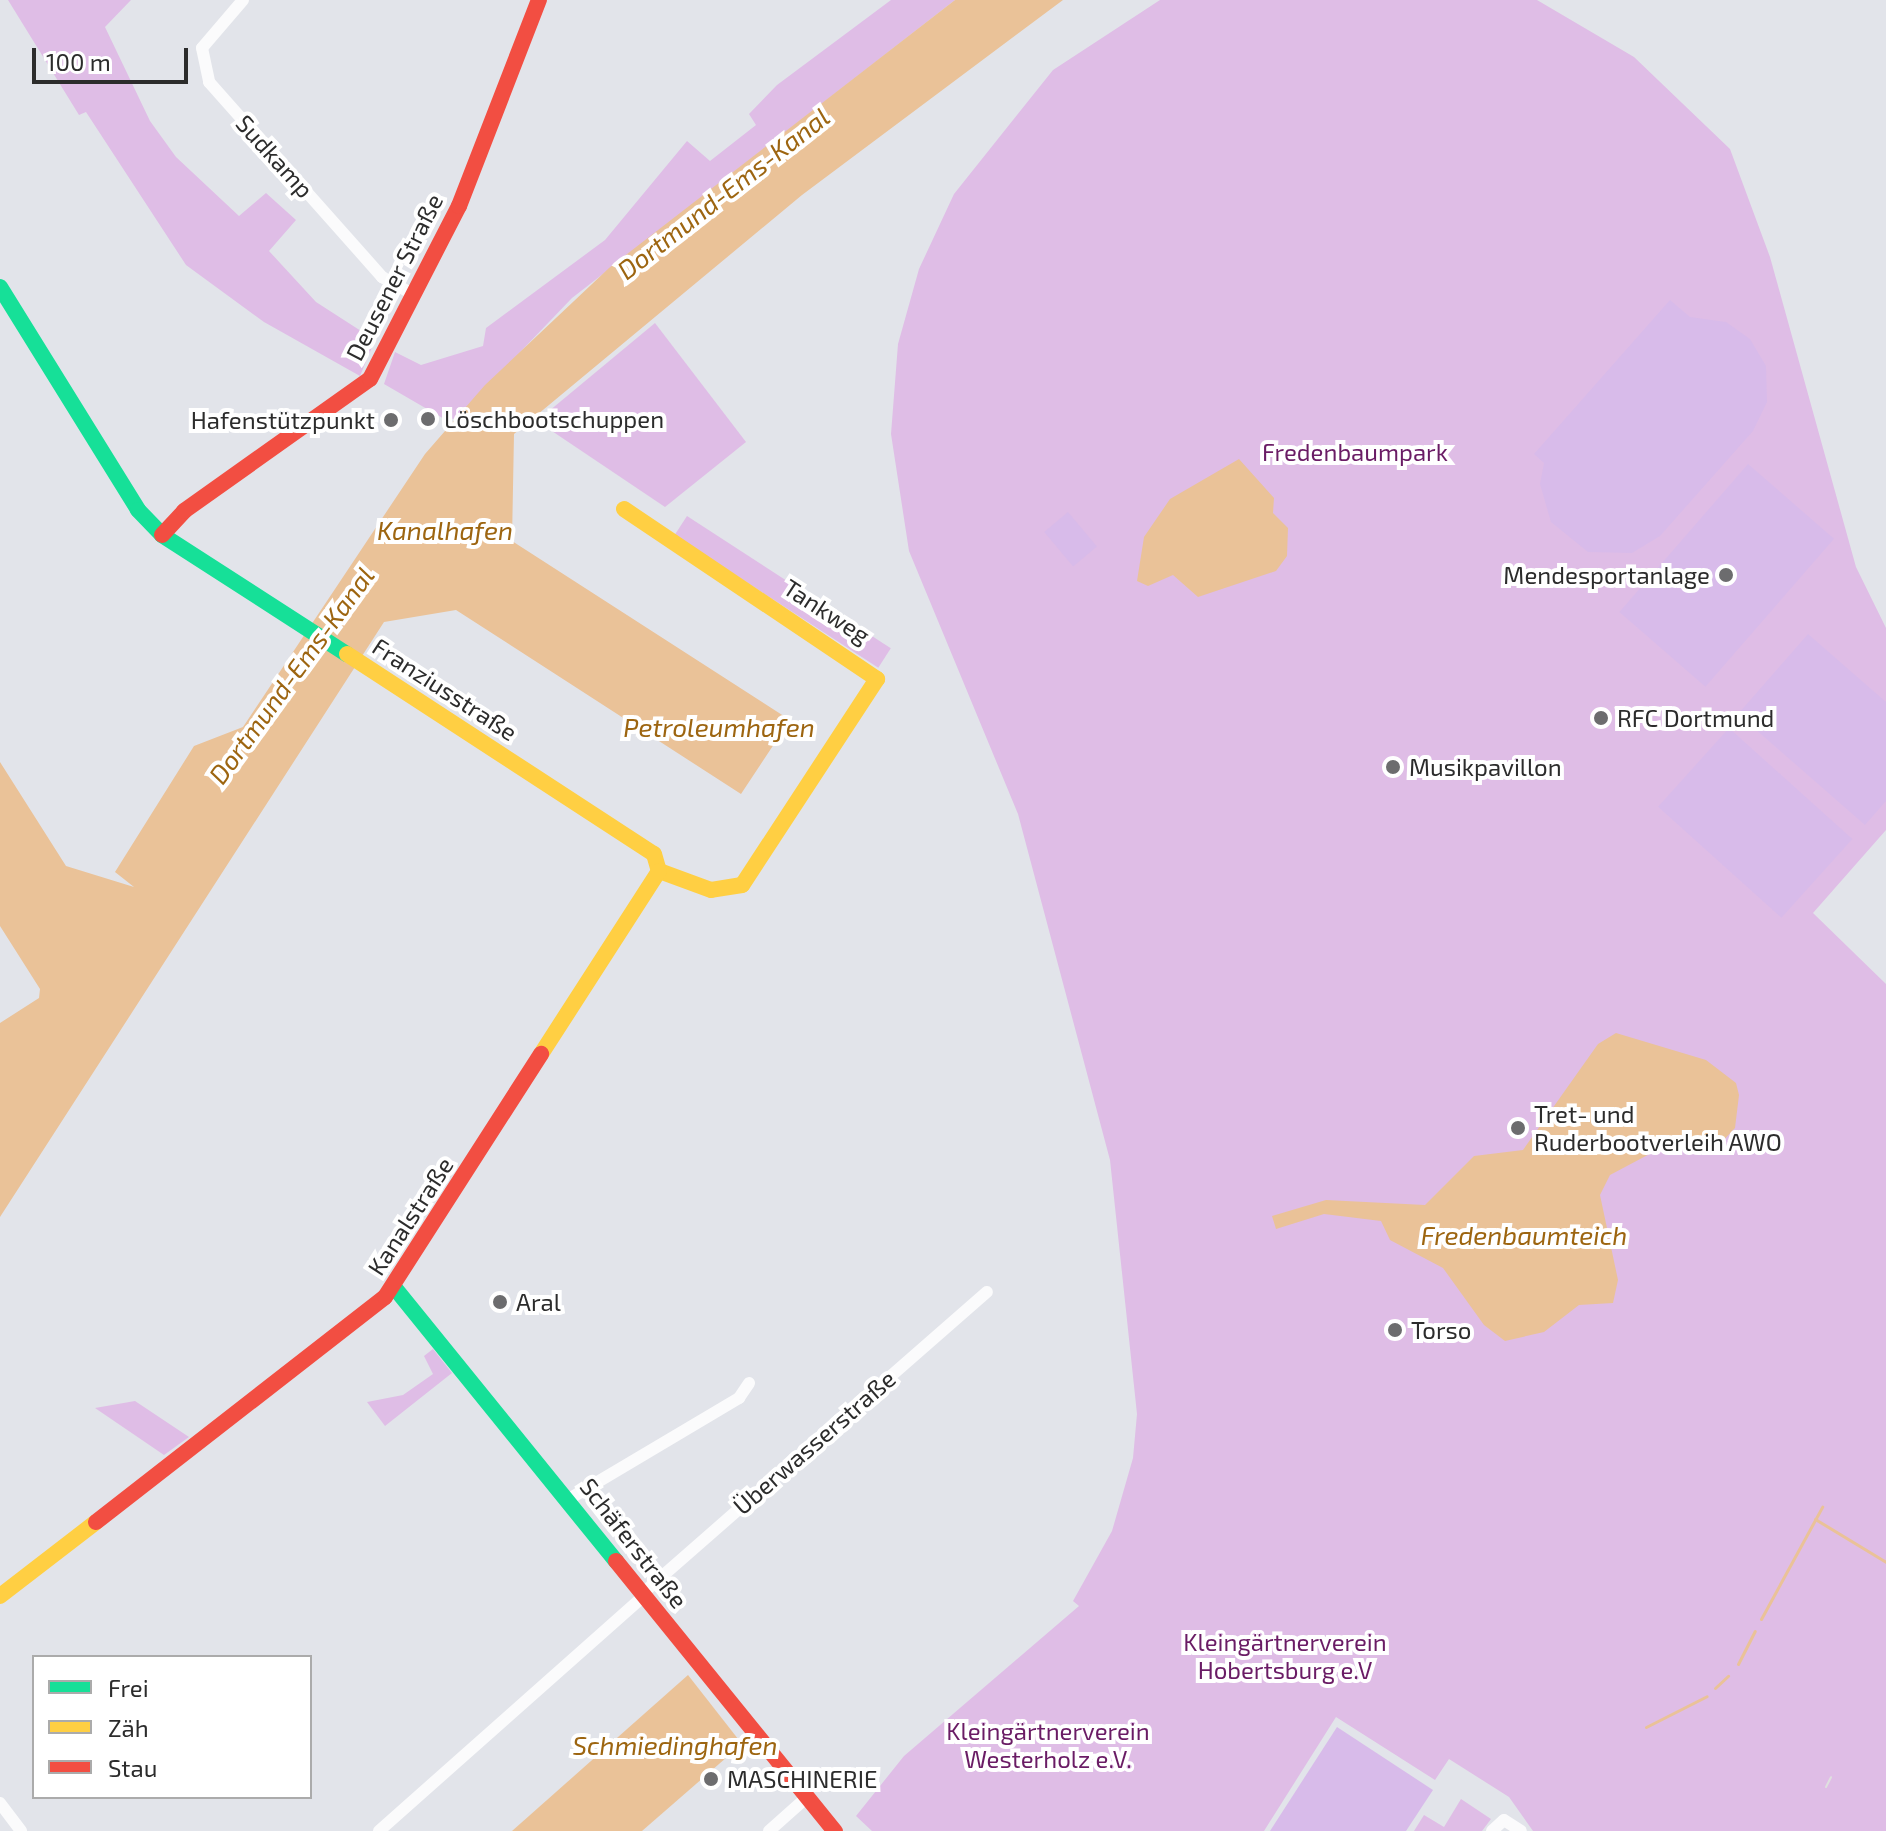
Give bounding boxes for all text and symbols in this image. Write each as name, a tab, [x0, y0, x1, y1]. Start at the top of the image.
scale bar	[36, 32, 192, 82]
text: 100 m	[46, 47, 111, 76]
water label: Dortmund-Ems-Kanal	[611, 101, 835, 285]
street label: Sudkamp	[230, 109, 320, 203]
street label: Deusener Straße	[339, 189, 449, 365]
place label: Löschbootschuppen	[444, 405, 664, 433]
place label: Hafenstützpunkt	[191, 406, 375, 434]
marker: Löschbootschuppen	[419, 410, 437, 428]
marker: Hafenstützpunkt	[382, 411, 400, 429]
park label: Fredenbaumpark	[1262, 438, 1448, 466]
water label: Kanalhafen	[377, 514, 513, 546]
water label: Dortmund-Ems-Kanal	[202, 561, 380, 789]
place label: Mendesportanlage	[1503, 561, 1710, 589]
marker: Mendesportanlage	[1717, 566, 1735, 584]
street label: Tankweg	[778, 573, 876, 649]
street label: Franziusstraße	[367, 632, 523, 746]
place label: RFC Dortmund	[1617, 704, 1774, 732]
marker: RFC Dortmund	[1592, 709, 1610, 727]
water label: Petroleumhafen	[623, 711, 815, 743]
place label: Musikpavillon	[1409, 753, 1562, 781]
marker: Musikpavillon	[1384, 758, 1402, 776]
place label: Tret- und Ruderbootverleih AWO	[1534, 1100, 1782, 1156]
marker: Tret- und Ruderbootverleih AWO	[1509, 1119, 1527, 1137]
street label: Kanalstraße	[361, 1152, 459, 1280]
water label: Fredenbaumteich	[1421, 1219, 1627, 1251]
place label: Aral	[516, 1288, 561, 1316]
marker: Aral	[491, 1293, 509, 1311]
place label: Torso	[1411, 1316, 1471, 1344]
marker: Torso	[1386, 1321, 1404, 1339]
street label: Überwasserstraße	[727, 1364, 901, 1520]
street label: Schäferstraße	[574, 1472, 694, 1614]
park label: Kleingärtnerverein Hobertsburg e.V	[1183, 1628, 1387, 1684]
legend	[32, 1655, 312, 1799]
text: Frei	[108, 1673, 149, 1702]
text: Zäh	[108, 1713, 149, 1742]
park label: Kleingärtnerverein Westerholz e.V.	[946, 1717, 1150, 1773]
water label: Schmiedinghafen	[572, 1729, 778, 1761]
text: Stau	[108, 1753, 157, 1782]
place label: MASCHINERIE	[727, 1765, 877, 1793]
marker: MASCHINERIE	[702, 1770, 720, 1788]

